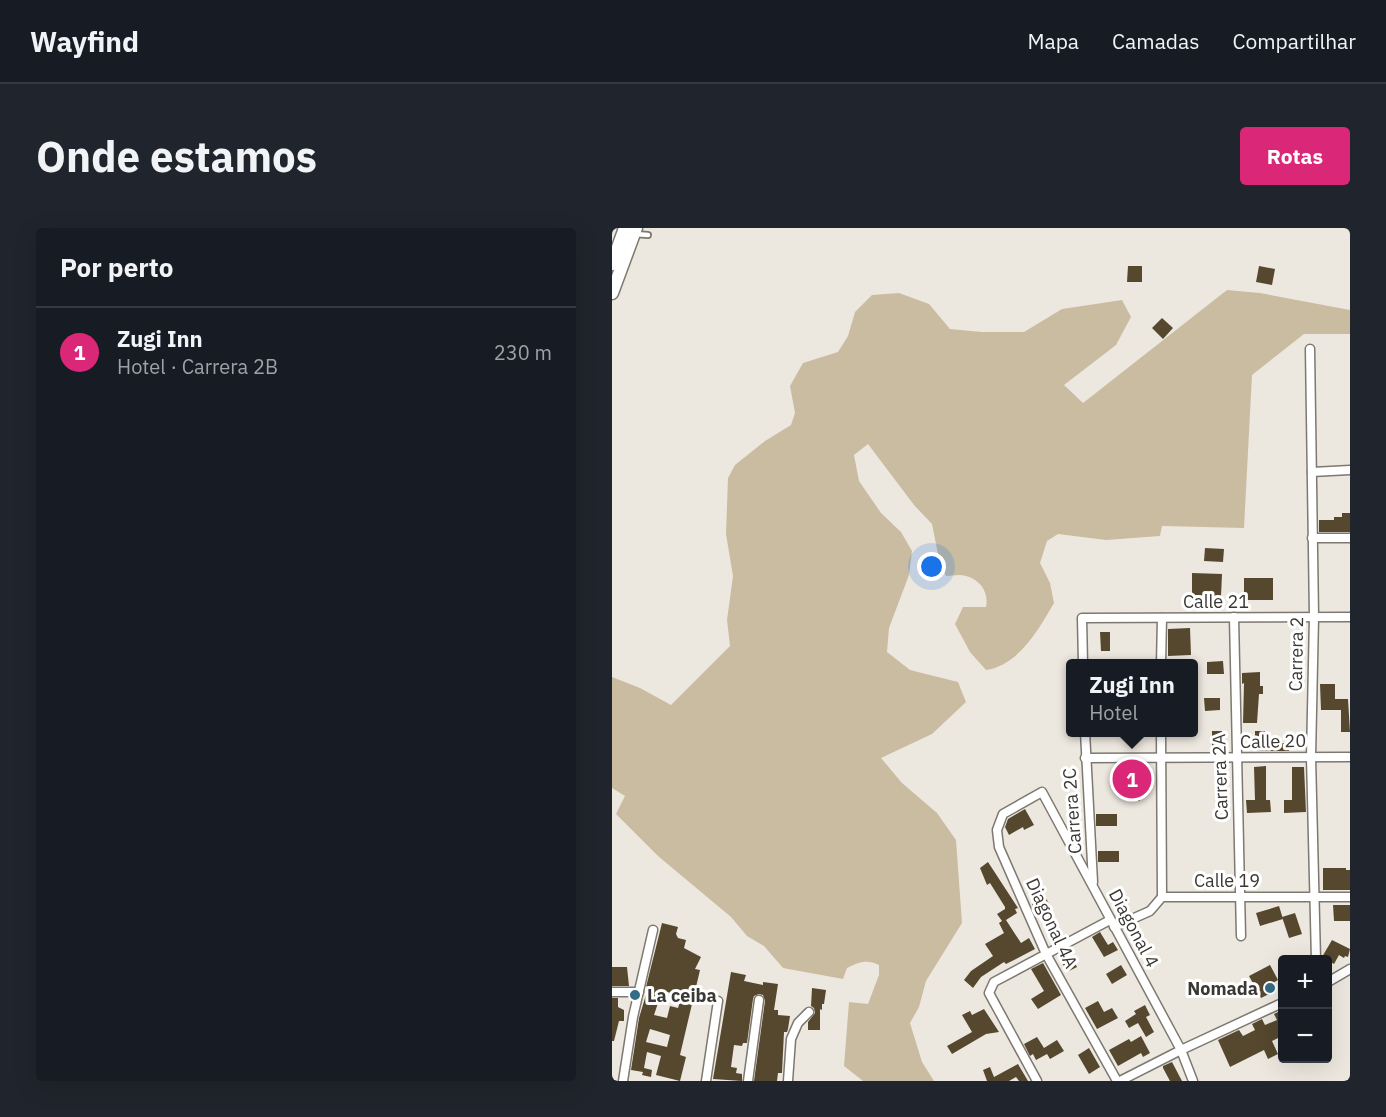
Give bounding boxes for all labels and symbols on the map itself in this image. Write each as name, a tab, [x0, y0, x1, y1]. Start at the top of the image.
your location	[917, 552, 946, 581]
street label: Calle 21	[1183, 590, 1249, 613]
street label: Carrera 2	[1284, 616, 1308, 692]
street label: Calle 20	[1240, 729, 1306, 753]
street label: Carrera 2A	[1207, 733, 1233, 821]
pin: 1	[1112, 756, 1152, 802]
street label: Carrera 2C	[1058, 767, 1086, 855]
street label: Calle 19	[1194, 869, 1260, 892]
street label: Diagonal 4A	[1021, 874, 1083, 972]
street label: Diagonal 4	[1104, 885, 1164, 971]
place label: Nomada	[1187, 977, 1258, 1000]
marker: Nomada	[1263, 981, 1277, 995]
place label: La ceiba	[647, 984, 717, 1007]
marker: La ceiba	[628, 988, 642, 1002]

